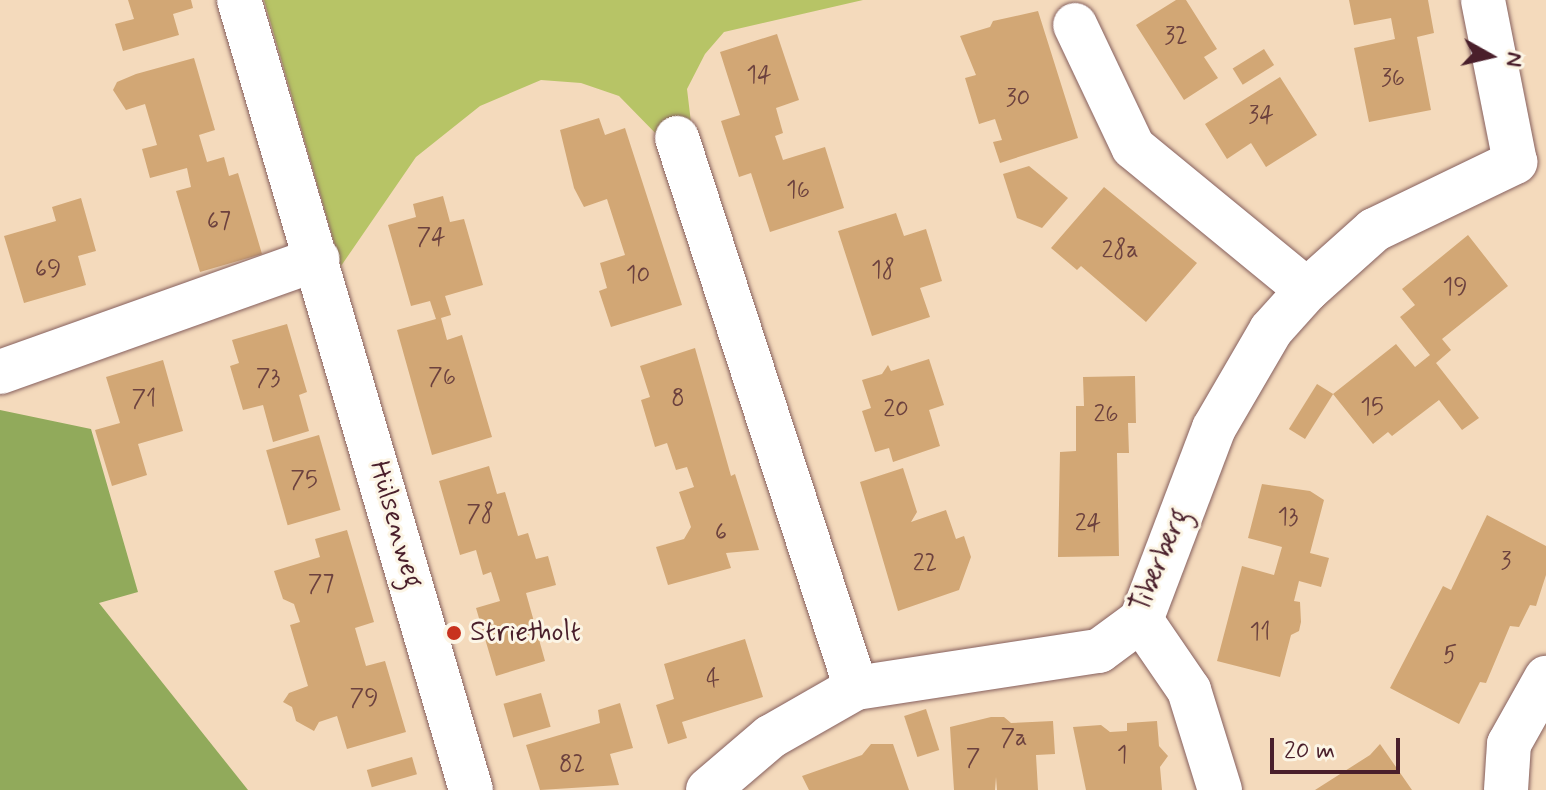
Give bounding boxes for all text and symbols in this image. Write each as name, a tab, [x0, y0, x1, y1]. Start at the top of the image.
north arrow	[1450, 16, 1530, 96]
house number: 32	[1164, 23, 1188, 51]
text: N	[1499, 50, 1529, 69]
house number: 14	[746, 62, 772, 90]
house number: 36	[1381, 65, 1405, 93]
house number: 30	[1006, 85, 1030, 113]
house number: 34	[1248, 102, 1274, 130]
house number: 16	[786, 177, 810, 205]
house number: 67	[207, 208, 231, 236]
house number: 74	[416, 224, 446, 252]
house number: 28a	[1101, 237, 1139, 265]
house number: 69	[35, 256, 61, 284]
house number: 18	[871, 257, 895, 285]
house number: 10	[626, 262, 650, 290]
house number: 19	[1442, 274, 1468, 302]
house number: 76	[428, 364, 456, 392]
house number: 73	[256, 365, 280, 393]
house number: 8	[671, 385, 685, 413]
house number: 71	[132, 386, 156, 414]
house number: 15	[1360, 394, 1384, 422]
house number: 20	[883, 396, 909, 424]
house number: 26	[1093, 401, 1119, 429]
street label: Hülsenweg	[361, 457, 429, 593]
house number: 75	[290, 467, 318, 495]
house number: 78	[466, 501, 494, 529]
street label: Tiberberg	[1124, 504, 1198, 618]
house number: 13	[1278, 504, 1298, 532]
house number: 24	[1075, 510, 1101, 538]
house number: 6	[715, 519, 727, 547]
house number: 3	[1501, 548, 1511, 576]
house number: 22	[913, 550, 937, 578]
house number: 77	[308, 571, 334, 599]
place label: Strietholt	[470, 616, 581, 650]
house number: 11	[1249, 619, 1271, 647]
marker: Strietholt	[445, 624, 463, 642]
house number: 5	[1443, 642, 1457, 670]
house number: 4	[706, 666, 720, 694]
house number: 79	[350, 685, 378, 713]
scale bar	[1274, 722, 1404, 772]
house number: 7a	[1001, 725, 1027, 753]
text: 20 m	[1284, 736, 1335, 767]
house number: 1	[1117, 742, 1127, 770]
house number: 7	[966, 745, 980, 773]
house number: 82	[559, 751, 585, 779]

